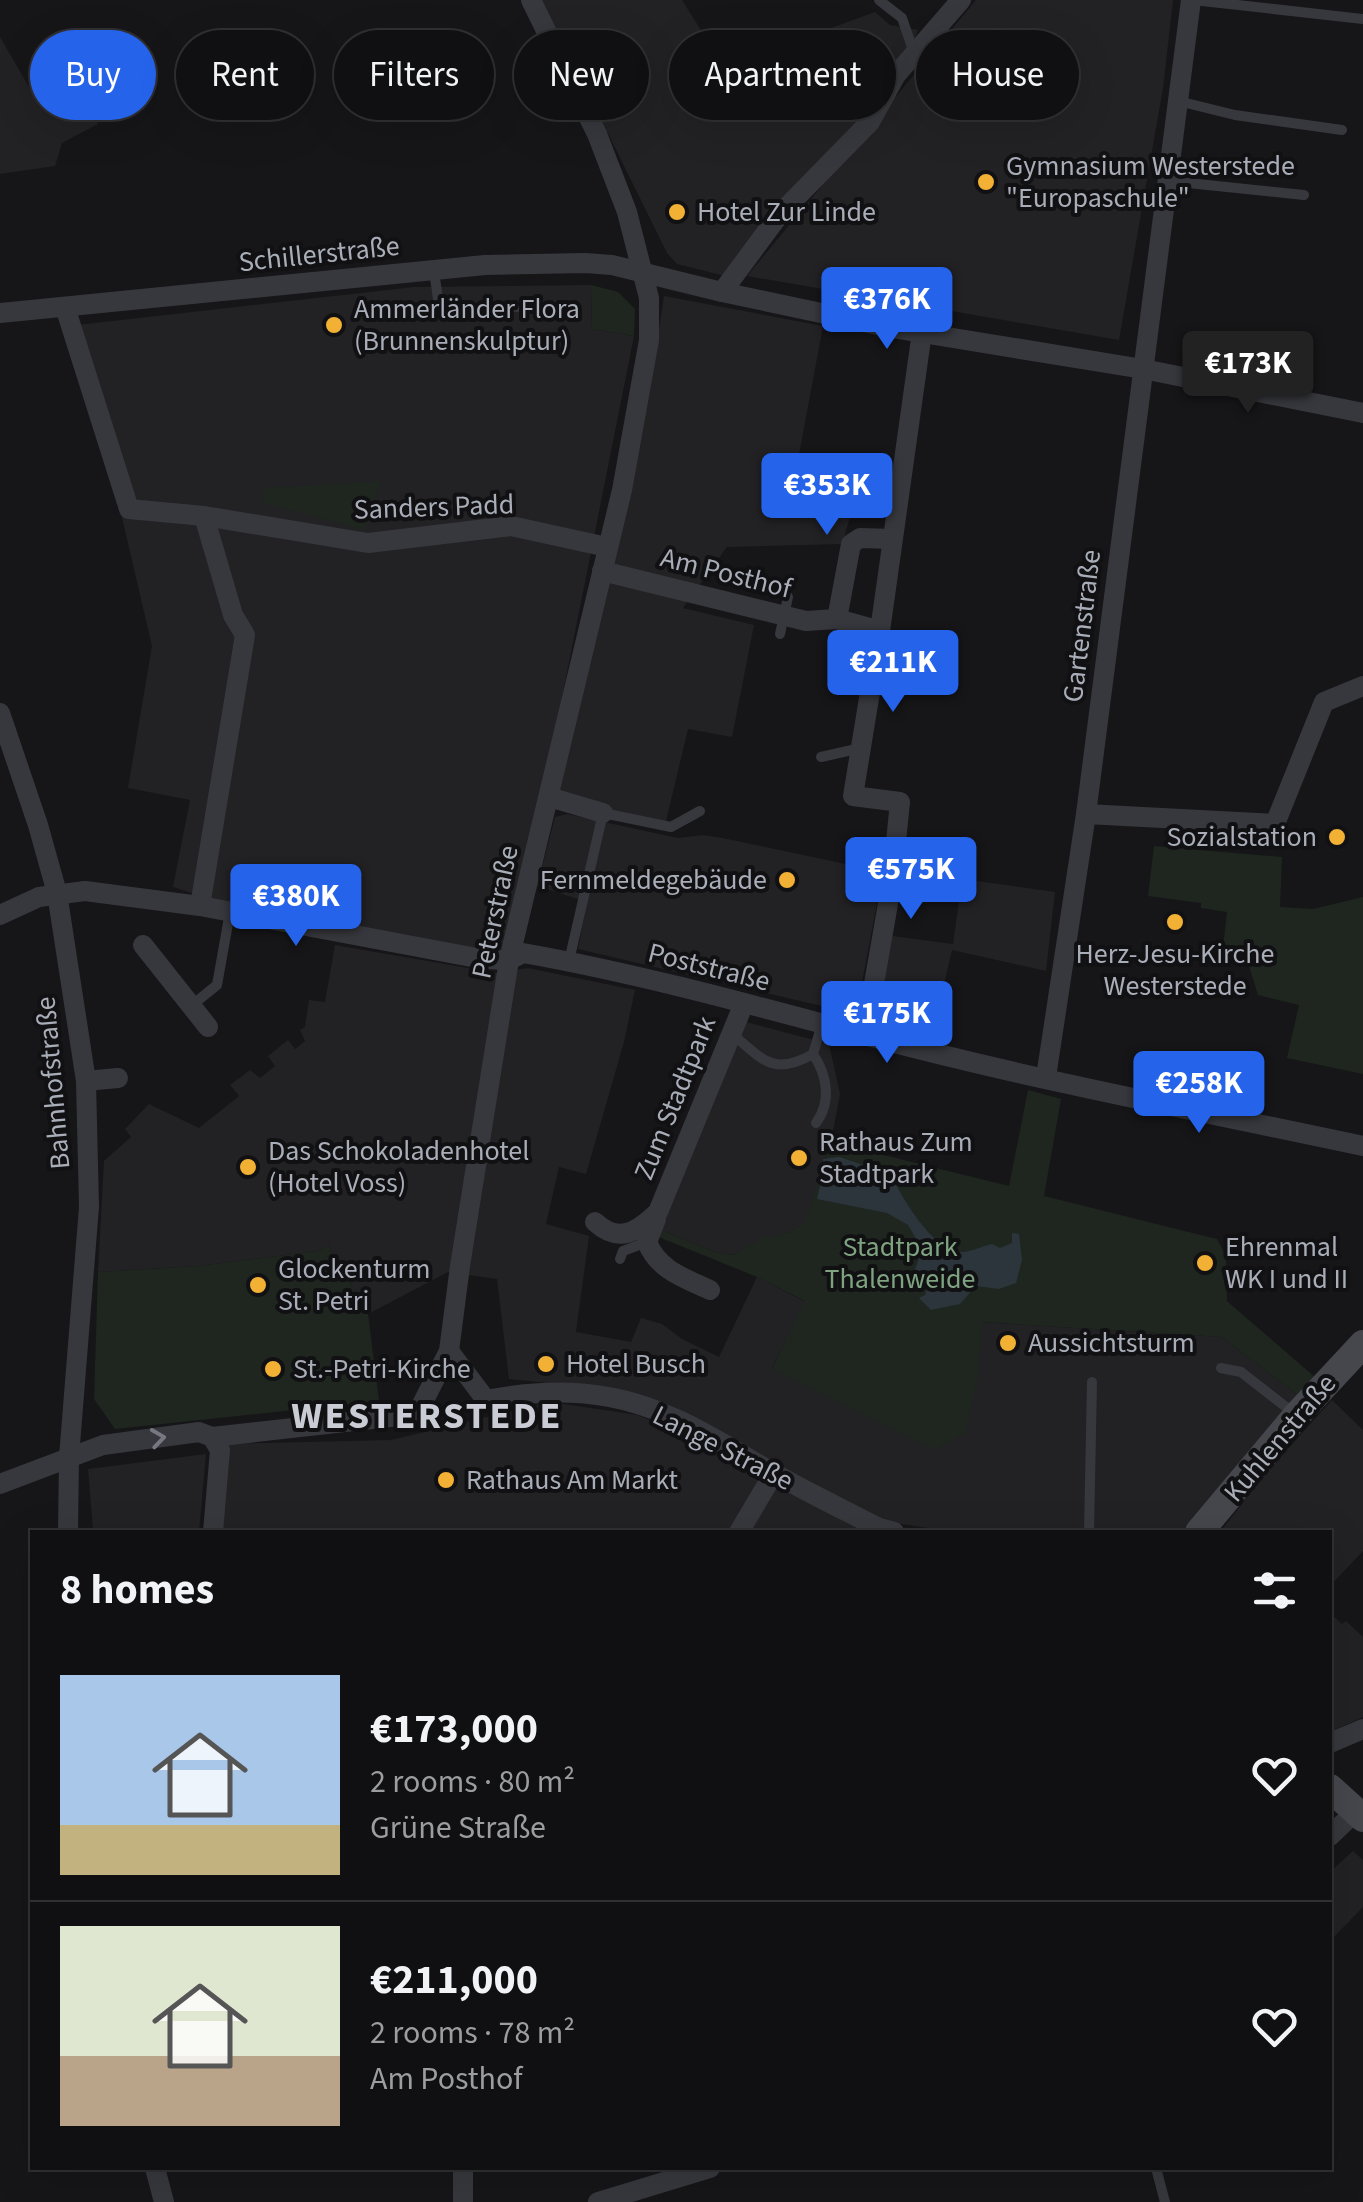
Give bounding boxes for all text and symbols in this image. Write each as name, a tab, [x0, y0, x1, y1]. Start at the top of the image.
chip: Buy	[30, 30, 156, 120]
chip: Rent	[176, 30, 314, 120]
chip: Filters	[334, 30, 494, 120]
chip: New	[514, 30, 649, 120]
chip: Apartment	[669, 30, 896, 120]
chip: House	[916, 30, 1079, 120]
place label: Gymnasium Westerstede "Europaschule"	[1006, 146, 1295, 218]
marker: Gymnasium Westerstede "Europaschule"	[975, 171, 997, 193]
place label: Hotel Zur Linde	[697, 192, 876, 232]
marker: Hotel Zur Linde	[666, 201, 688, 223]
street label: Schillerstraße	[237, 226, 401, 282]
pin: €376K	[817, 267, 957, 352]
text: €376K	[843, 276, 931, 322]
place label: Ammerländer Flora (Brunnenskulptur)	[354, 289, 580, 361]
marker: Ammerländer Flora (Brunnenskulptur)	[323, 314, 345, 336]
pin: €173K	[1178, 331, 1318, 416]
text: €173K	[1204, 340, 1292, 386]
pin: €353K	[757, 453, 897, 538]
text: €353K	[783, 462, 871, 508]
street label: Sanders Padd	[353, 484, 515, 530]
street label: Am Posthof	[656, 537, 796, 609]
street label: Gartenstraße	[1053, 548, 1111, 704]
pin: €211K	[823, 630, 963, 715]
text: €211K	[849, 639, 937, 685]
place label: Sozialstation	[1166, 817, 1317, 857]
marker: Sozialstation	[1326, 826, 1348, 848]
pin: €575K	[841, 837, 981, 922]
street label: Peterstraße	[461, 842, 529, 982]
text: €575K	[867, 846, 955, 892]
place label: Fernmeldegebäude	[540, 860, 767, 900]
pin: €380K	[226, 864, 366, 949]
marker: Fernmeldegebäude	[776, 869, 798, 891]
text: €380K	[252, 873, 340, 919]
marker: Herz-Jesu-Kirche Westerstede	[1164, 911, 1186, 933]
street label: Poststraße	[644, 933, 774, 1001]
place label: Herz-Jesu-Kirche Westerstede	[1076, 934, 1274, 1006]
pin: €175K	[817, 981, 957, 1066]
text: €175K	[843, 990, 931, 1036]
street label: Bahnhofstraße	[26, 995, 80, 1171]
street label: Zum Stadtpark	[624, 1010, 726, 1186]
pin: €258K	[1129, 1051, 1269, 1136]
text: €258K	[1155, 1060, 1243, 1106]
place label: Rathaus Zum Stadtpark	[819, 1122, 973, 1194]
place label: Das Schokoladenhotel (Hotel Voss)	[268, 1131, 529, 1203]
marker: Rathaus Zum Stadtpark	[788, 1147, 810, 1169]
marker: Das Schokoladenhotel (Hotel Voss)	[237, 1156, 259, 1178]
park label: Stadtpark Thalenweide	[825, 1227, 975, 1299]
place label: Ehrenmal WK I und II	[1225, 1227, 1348, 1299]
place label: Glockenturm St. Petri	[278, 1249, 431, 1321]
marker: Ehrenmal WK I und II	[1194, 1252, 1216, 1274]
marker: Glockenturm St. Petri	[247, 1274, 269, 1296]
place label: Aussichtsturm	[1028, 1323, 1195, 1363]
marker: Aussichtsturm	[997, 1332, 1019, 1354]
place label: Hotel Busch	[566, 1344, 706, 1384]
place label: St.-Petri-Kirche	[293, 1349, 471, 1389]
marker: Hotel Busch	[535, 1353, 557, 1375]
marker: St.-Petri-Kirche	[262, 1358, 284, 1380]
street label: Kuhlenstraße	[1214, 1365, 1346, 1511]
district label: WESTERSTEDE	[291, 1389, 563, 1443]
street label: Lange Straße	[646, 1395, 800, 1501]
one-way arrow	[150, 1428, 166, 1449]
place label: Rathaus Am Markt	[466, 1460, 678, 1500]
marker: Rathaus Am Markt	[435, 1469, 457, 1491]
text: 8 homes	[60, 1560, 214, 1620]
icon: filters	[1247, 1563, 1302, 1618]
text: €173,000	[370, 1699, 538, 1759]
icon: home	[140, 1715, 260, 1835]
icon: heart	[1247, 1748, 1302, 1803]
text: 2 rooms · 80 m²	[370, 1759, 575, 1805]
text: Grüne Straße	[370, 1805, 546, 1851]
text: €211,000	[370, 1950, 538, 2010]
icon: home	[140, 1966, 260, 2086]
icon: heart	[1247, 1999, 1302, 2054]
text: 2 rooms · 78 m²	[370, 2010, 575, 2056]
text: Am Posthof	[370, 2056, 523, 2102]

